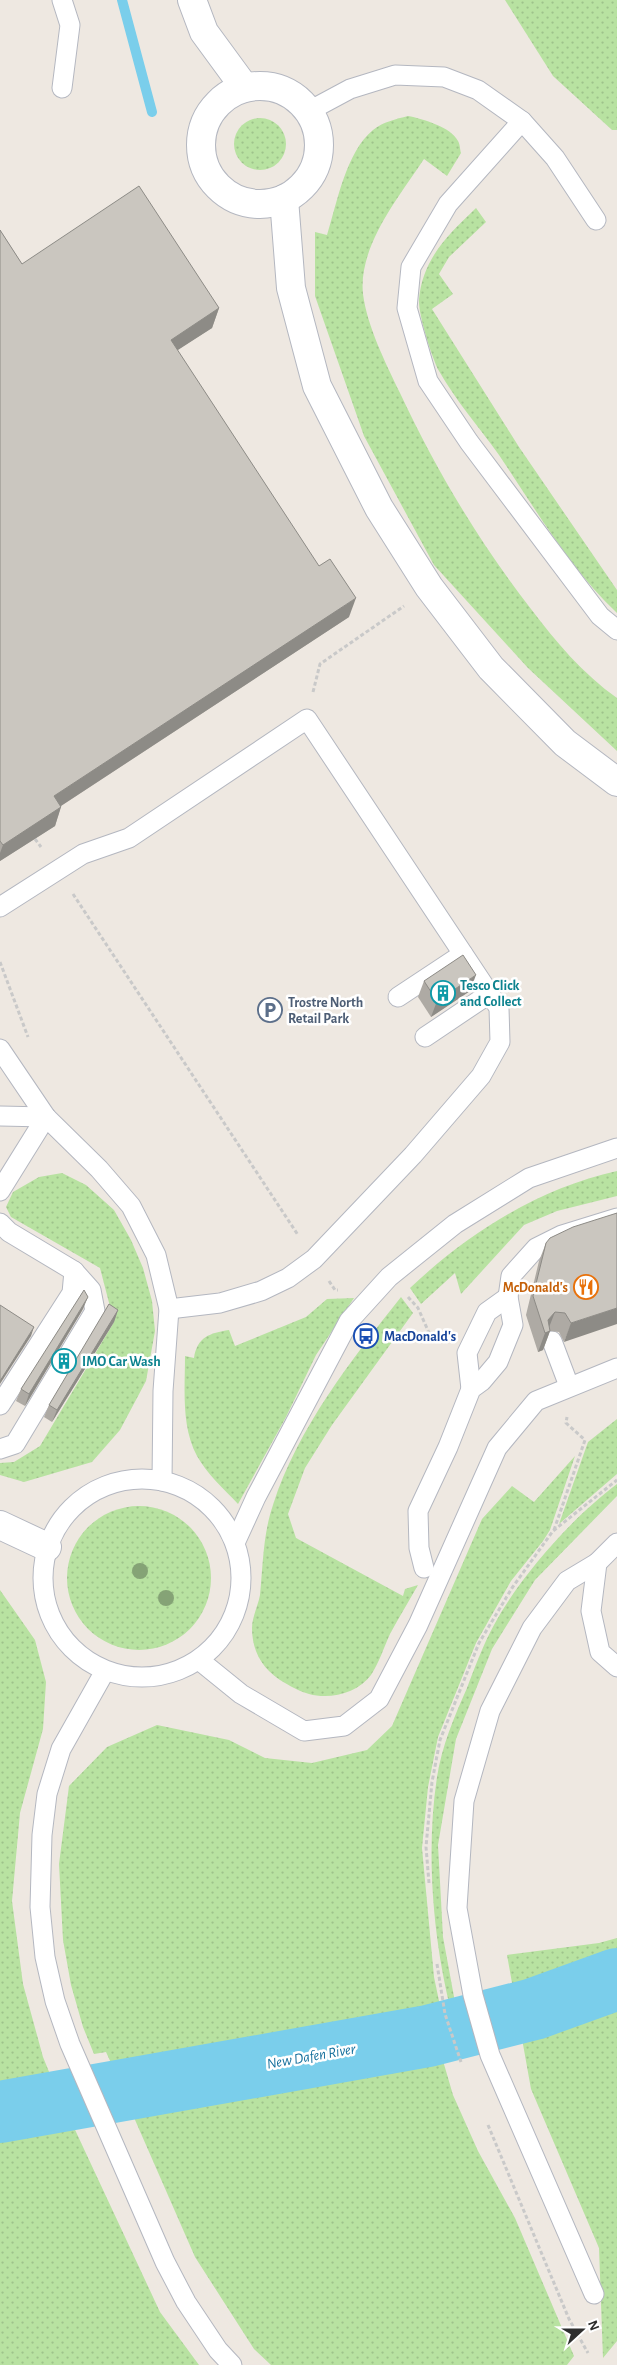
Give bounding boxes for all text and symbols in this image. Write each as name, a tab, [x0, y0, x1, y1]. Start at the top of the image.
place label: Tesco Click and Collect	[460, 979, 522, 1009]
building icon: Tesco Click and Collect	[430, 980, 456, 1006]
place label: Trostre North Retail Park	[288, 996, 363, 1026]
parking icon: Trostre North Retail Park	[257, 997, 283, 1023]
restaurant icon: McDonald's	[573, 1274, 599, 1300]
place label: McDonald's	[503, 1281, 568, 1295]
bus stop icon: MacDonald's	[353, 1323, 379, 1349]
place label: MacDonald's	[384, 1330, 456, 1344]
building icon: IMO Car Wash	[51, 1348, 77, 1374]
place label: IMO Car Wash	[82, 1355, 161, 1369]
water label: New Dafen River	[266, 2041, 358, 2072]
north arrow	[557, 2305, 607, 2355]
text: N	[585, 2319, 601, 2333]

